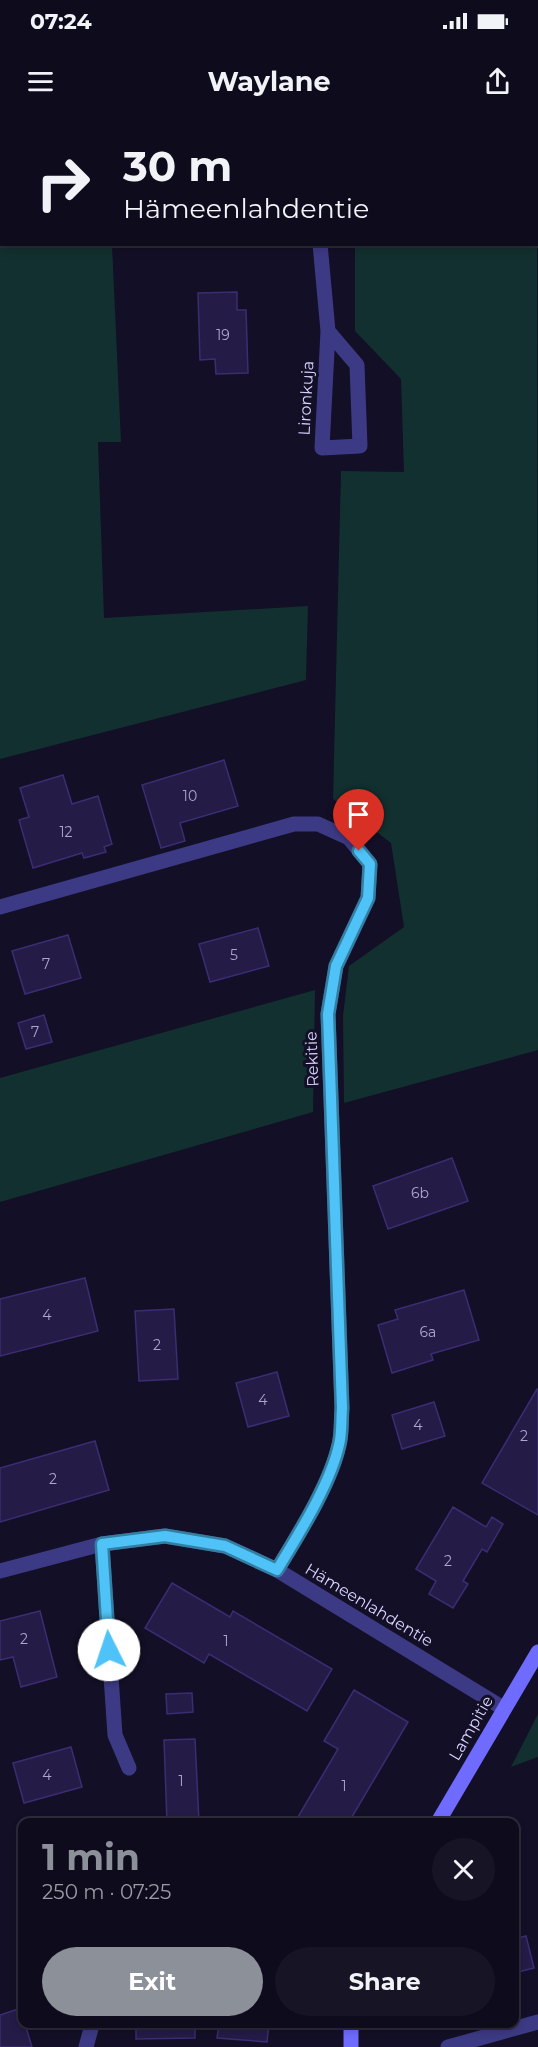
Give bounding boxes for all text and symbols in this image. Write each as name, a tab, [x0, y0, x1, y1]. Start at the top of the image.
text: 07:24	[30, 8, 92, 35]
icon: menu	[24, 65, 57, 98]
text: Waylane	[207, 65, 331, 98]
icon: share	[481, 65, 514, 98]
text: 30 m	[123, 140, 232, 192]
icon: right	[24, 144, 102, 222]
text: Hämeenlahdentie	[123, 192, 369, 225]
house number: 19	[216, 326, 230, 344]
street label: Lironkuja	[295, 360, 317, 436]
house number: 10	[183, 787, 197, 805]
pin	[333, 789, 384, 851]
icon: arrive	[342, 798, 375, 831]
house number: 12	[59, 823, 73, 841]
house number: 5	[230, 946, 238, 964]
house number: 7	[42, 955, 50, 973]
house number: 7	[31, 1023, 39, 1041]
street label: Rekitie	[302, 1031, 322, 1087]
house number: 6b	[411, 1184, 429, 1202]
house number: 4	[42, 1306, 52, 1324]
house number: 6a	[420, 1323, 436, 1341]
house number: 2	[153, 1336, 161, 1354]
house number: 4	[258, 1391, 268, 1409]
house number: 4	[413, 1416, 423, 1434]
house number: 2	[520, 1427, 528, 1445]
house number: 2	[49, 1470, 57, 1488]
house number: 2	[444, 1552, 452, 1570]
street label: Hämeenlahdentie	[302, 1559, 436, 1651]
position arrow	[77, 1618, 141, 1682]
house number: 2	[20, 1630, 28, 1648]
house number: 1	[223, 1632, 229, 1650]
street label: Lampitie	[445, 1692, 497, 1764]
house number: 4	[42, 1766, 52, 1784]
house number: 1	[178, 1772, 184, 1790]
house number: 1	[341, 1777, 347, 1795]
text: 1 min	[42, 1835, 140, 1879]
button: close	[432, 1838, 495, 1901]
text: 250 m · 07:25	[42, 1880, 171, 1904]
button: Exit	[42, 1947, 263, 2016]
button: Share	[275, 1947, 495, 2016]

